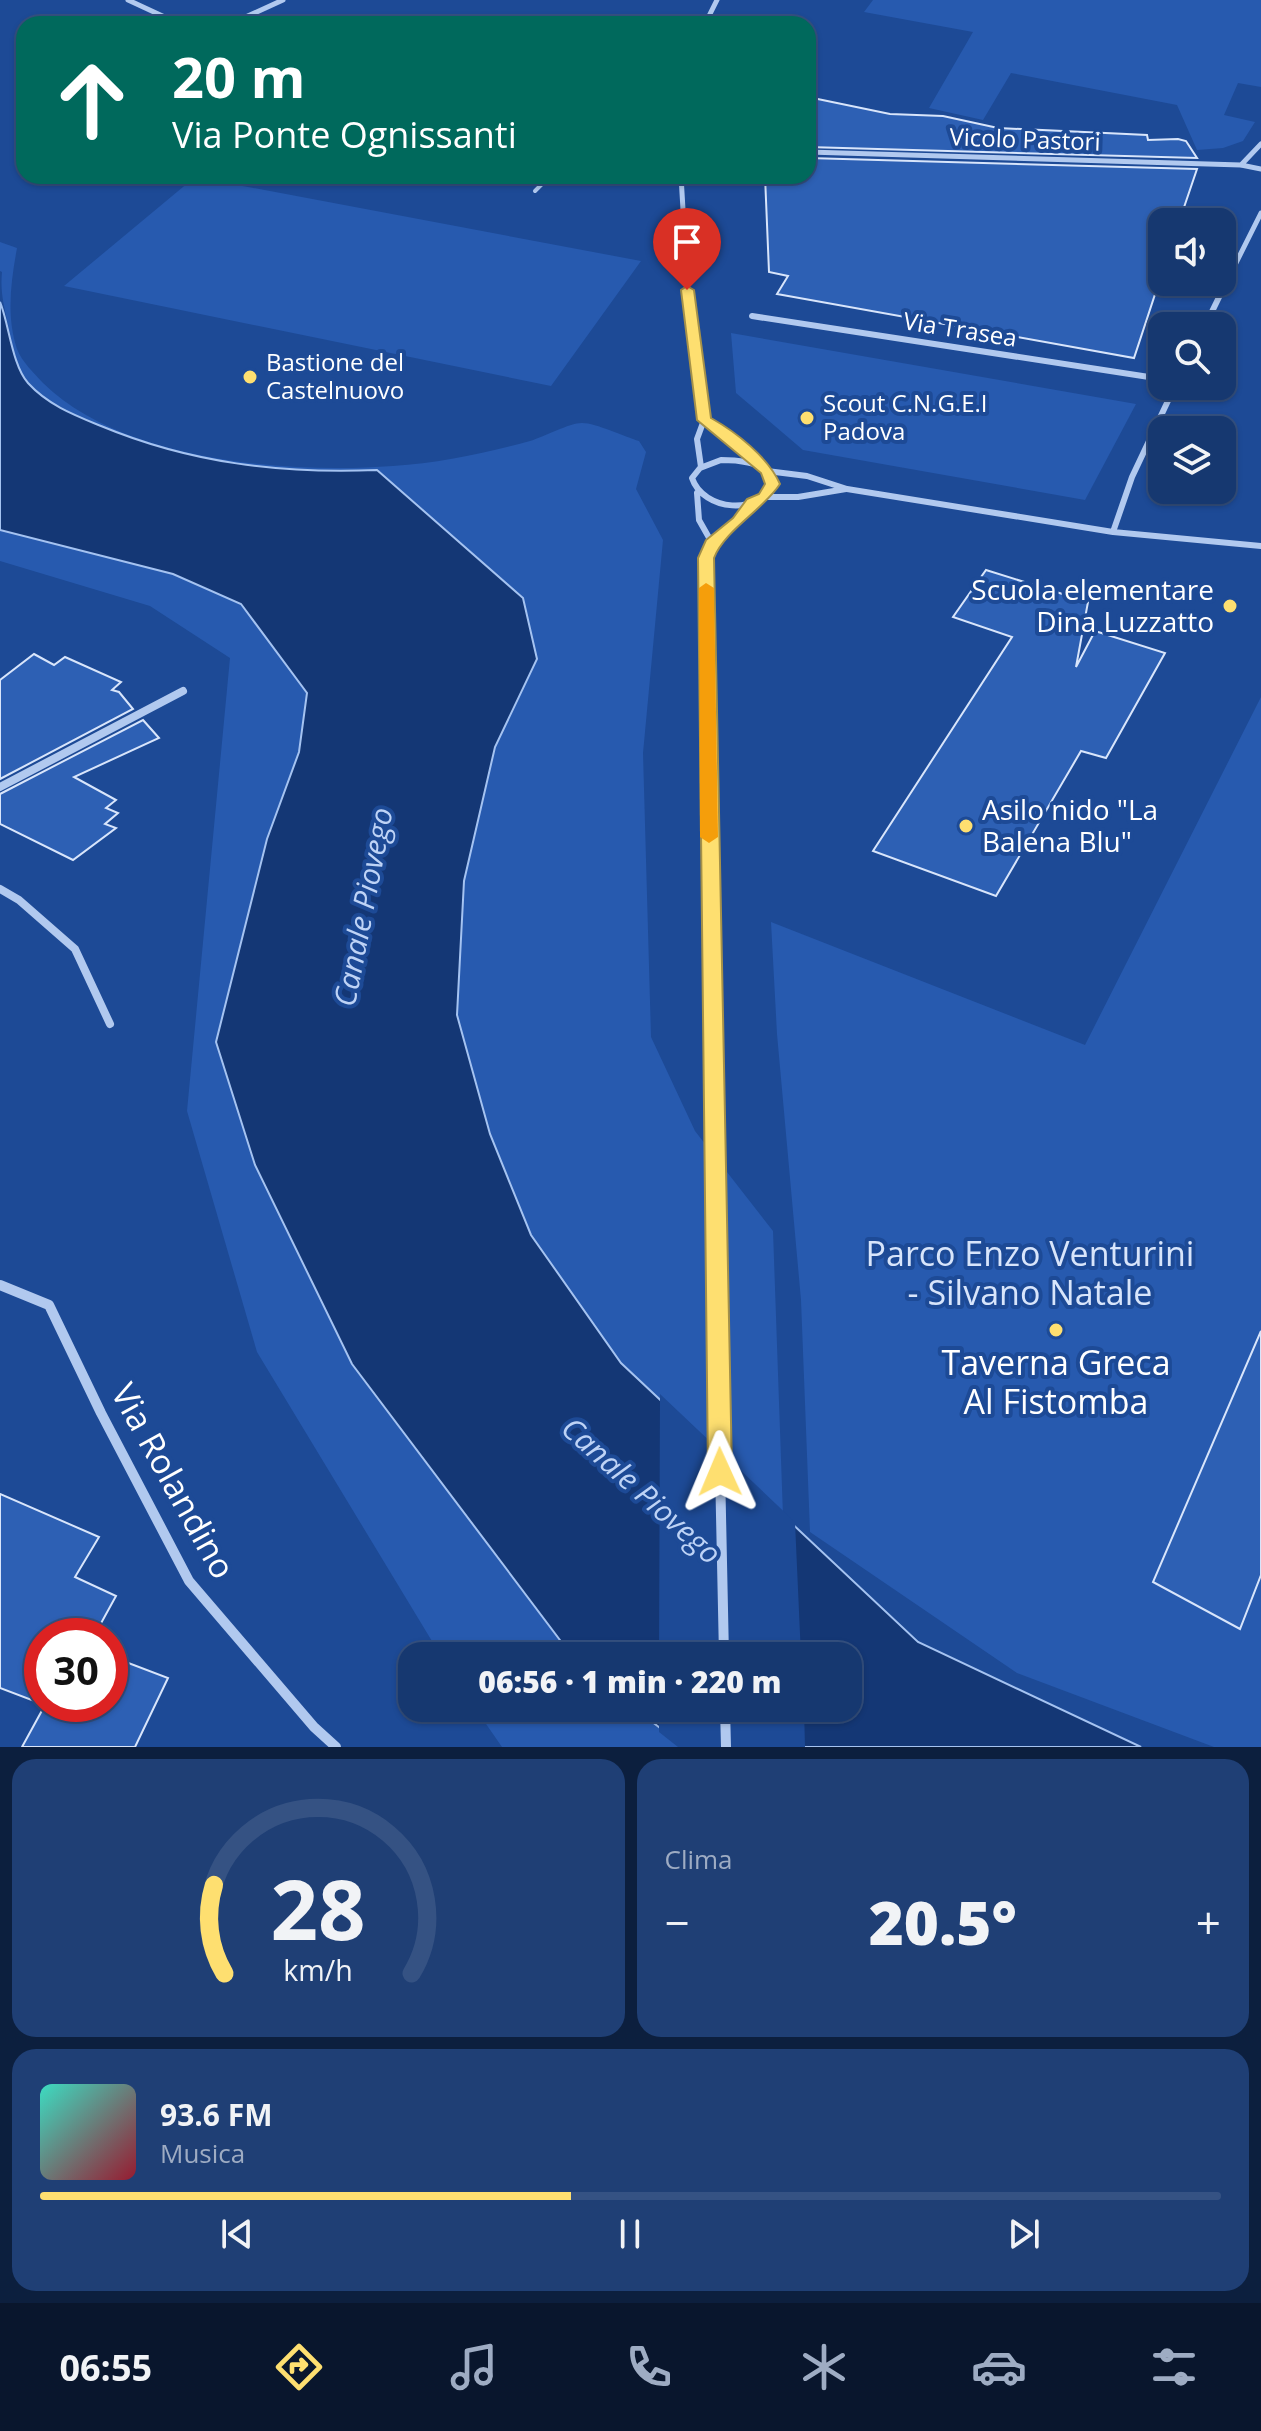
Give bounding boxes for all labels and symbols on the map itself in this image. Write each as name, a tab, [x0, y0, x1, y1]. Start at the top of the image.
street label: Vicolo Pastori	[949, 119, 1101, 158]
pin	[653, 208, 721, 290]
street label: Via Trasea	[901, 303, 1019, 354]
place label: Bastione del Castelnuovo	[266, 345, 404, 406]
marker: Bastione del Castelnuovo	[241, 368, 259, 386]
place label: Scout C.N.G.E.I Padova	[823, 386, 988, 447]
marker: Scout C.N.G.E.I Padova	[798, 409, 816, 427]
place label: Scuola elementare Dina Luzzatto	[971, 570, 1214, 640]
marker: Scuola elementare Dina Luzzatto	[1221, 597, 1239, 615]
place label: Asilo nido "La Balena Blu"	[982, 790, 1158, 860]
water label: Canale Piovego	[323, 804, 402, 1010]
marker: Asilo nido "La Balena Blu"	[957, 817, 975, 835]
park label: Parco Enzo Venturini - Silvano Natale	[866, 1230, 1194, 1315]
marker: Taverna Greca Al Fistomba	[1047, 1321, 1065, 1339]
place label: Taverna Greca Al Fistomba	[941, 1339, 1171, 1424]
street label: Via Rolandino	[101, 1374, 247, 1587]
water label: Canale Piovego	[553, 1407, 731, 1573]
position arrow	[678, 1430, 762, 1514]
speed limit sign: 30	[24, 1618, 128, 1722]

